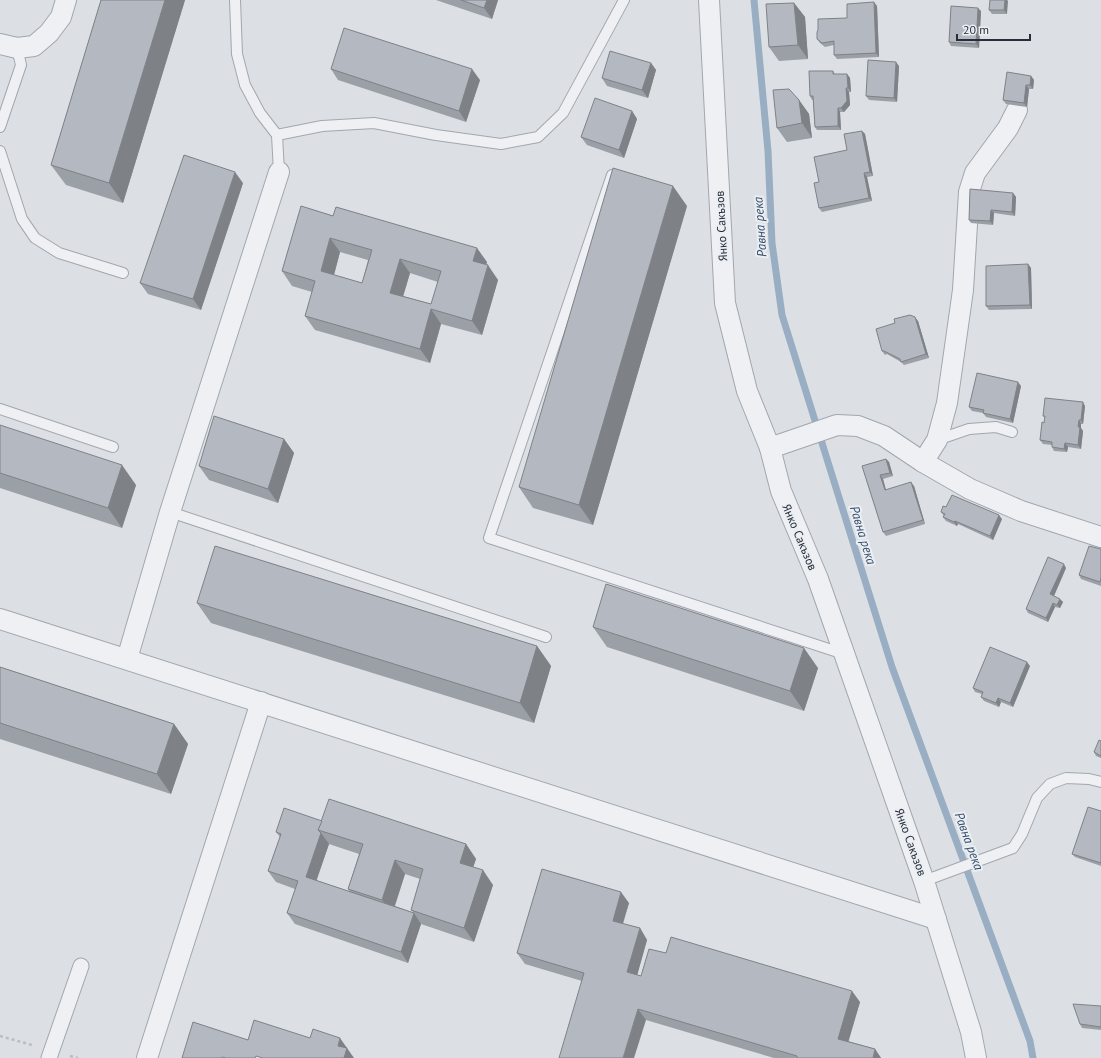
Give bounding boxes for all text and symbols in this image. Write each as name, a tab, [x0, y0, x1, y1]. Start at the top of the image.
scale bar	[957, 16, 1030, 42]
text: 20 m	[963, 22, 989, 37]
street label: Янко Сакъзов	[712, 190, 730, 262]
water label: Равна река	[749, 196, 771, 258]
street label: Янко Сакъзов	[779, 501, 821, 573]
water label: Равна река	[846, 504, 880, 567]
street label: Янко Сакъзов	[892, 806, 930, 878]
water label: Равна река	[951, 810, 988, 873]

